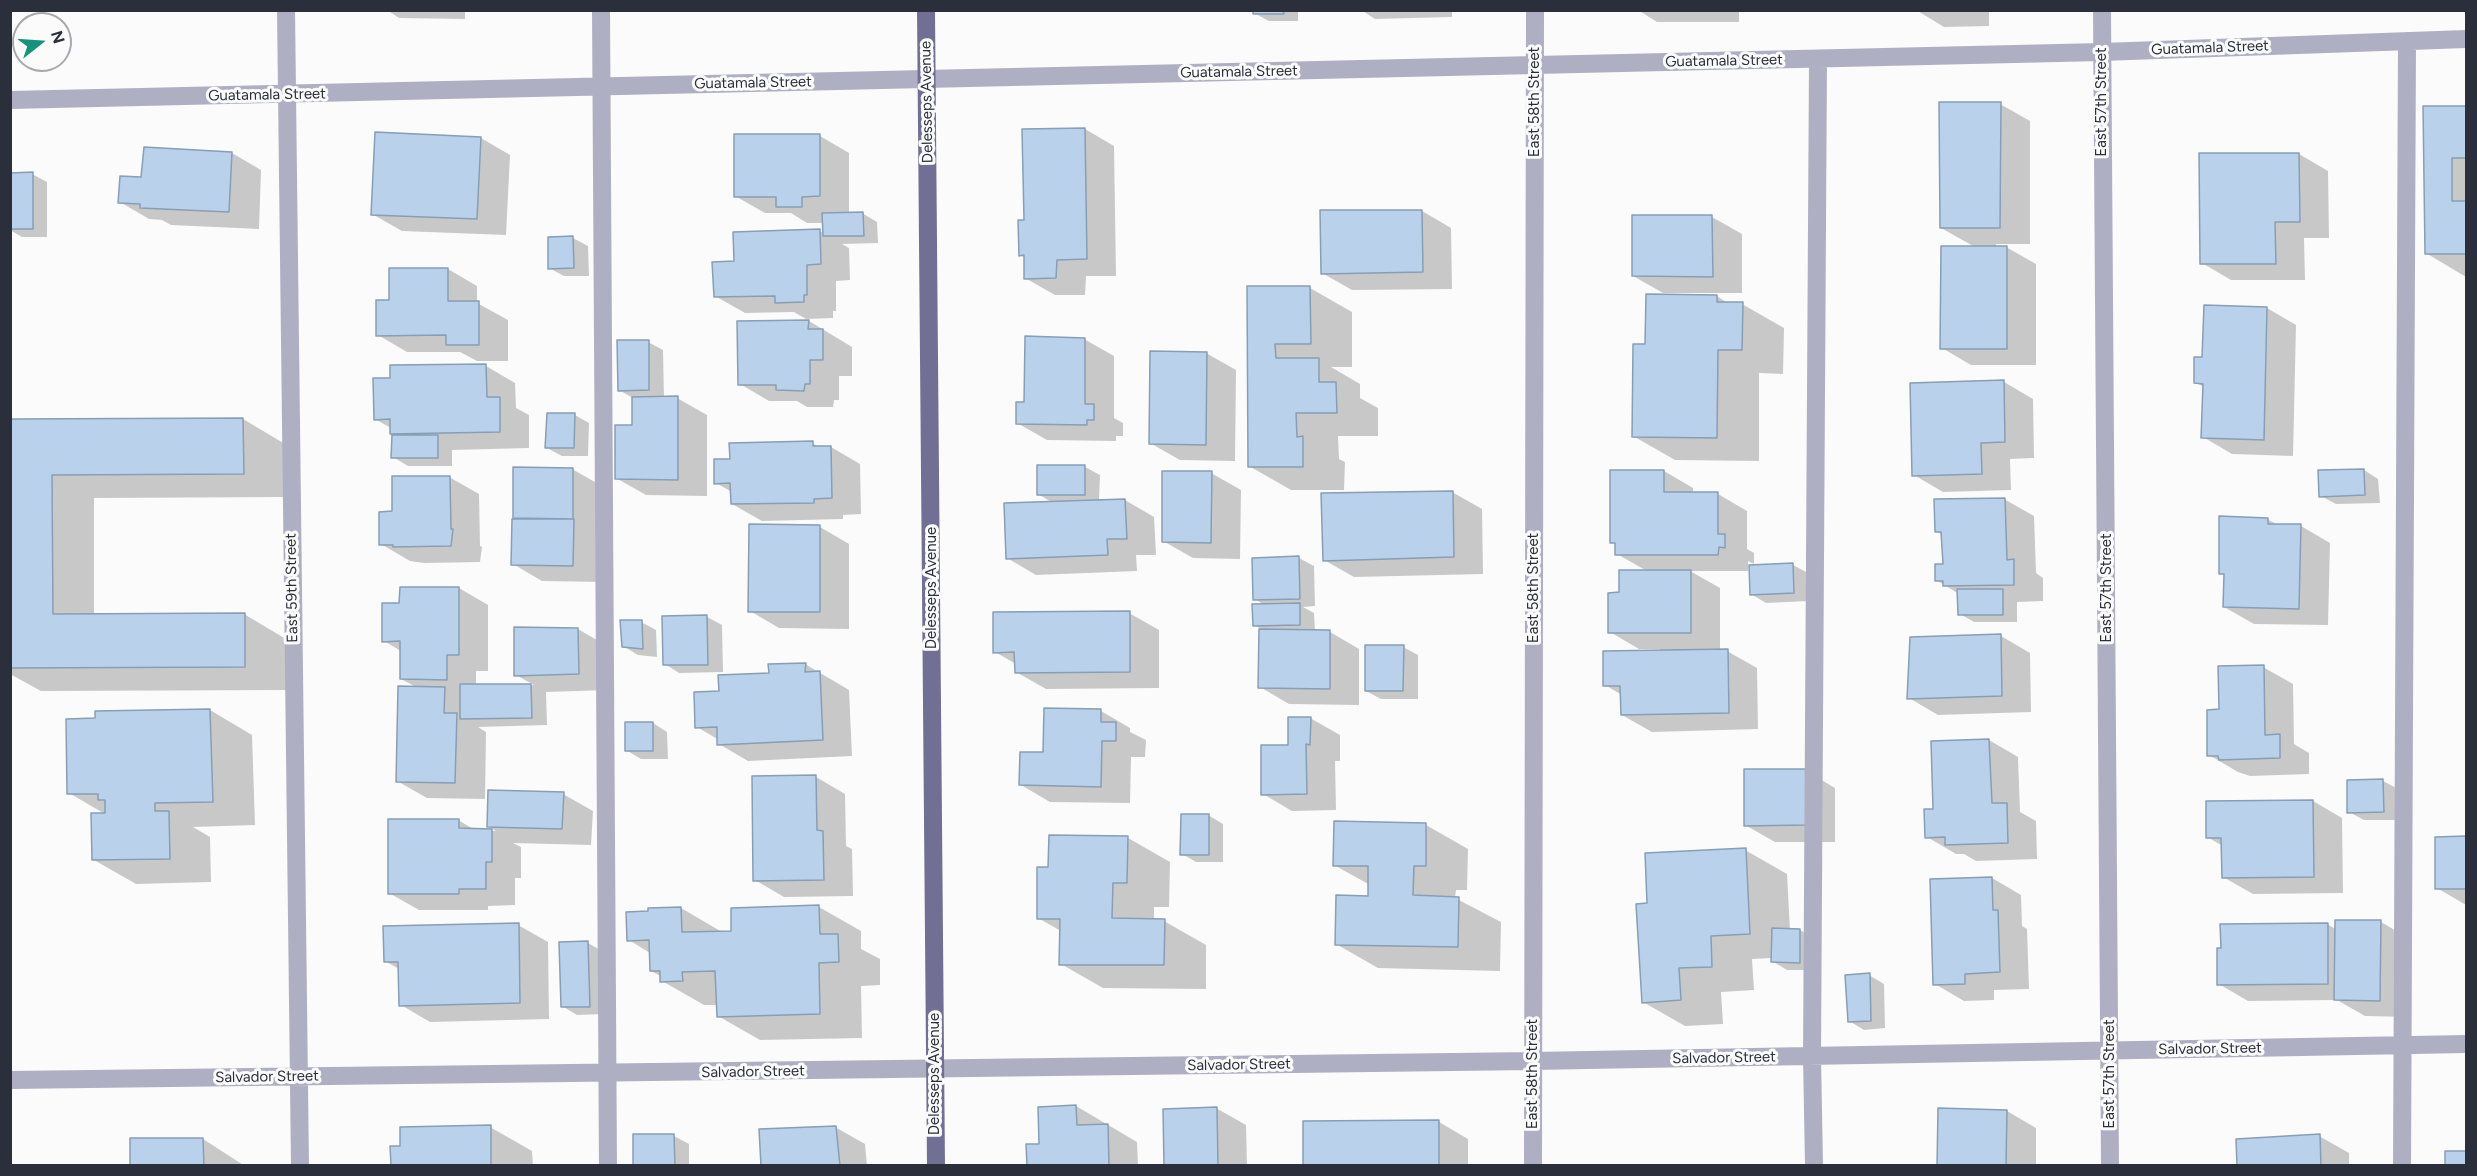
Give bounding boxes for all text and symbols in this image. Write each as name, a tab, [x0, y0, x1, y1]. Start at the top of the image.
north arrow	[12, 12, 72, 72]
text: N	[47, 28, 69, 46]
street label: Guatamala Street	[2151, 37, 2269, 59]
street label: Delesseps Avenue	[917, 41, 937, 163]
street label: East 58th Street	[1526, 47, 1544, 157]
street label: East 57th Street	[2093, 47, 2111, 157]
street label: Guatamala Street	[1665, 51, 1783, 71]
street label: Guatamala Street	[1180, 62, 1298, 82]
street label: Guatamala Street	[694, 73, 812, 93]
street label: Guatamala Street	[208, 85, 326, 105]
street label: Delesseps Avenue	[923, 527, 941, 649]
street label: East 59th Street	[282, 533, 302, 643]
street label: East 58th Street	[1525, 533, 1543, 643]
street label: East 57th Street	[2098, 533, 2116, 643]
street label: Delesseps Avenue	[926, 1013, 944, 1135]
street label: East 58th Street	[1524, 1019, 1542, 1129]
street label: East 57th Street	[2101, 1019, 2119, 1129]
street label: Salvador Street	[2158, 1039, 2262, 1059]
street label: Salvador Street	[1672, 1048, 1776, 1068]
street label: Salvador Street	[1187, 1055, 1291, 1075]
street label: Salvador Street	[701, 1062, 805, 1082]
street label: Salvador Street	[215, 1067, 319, 1087]

